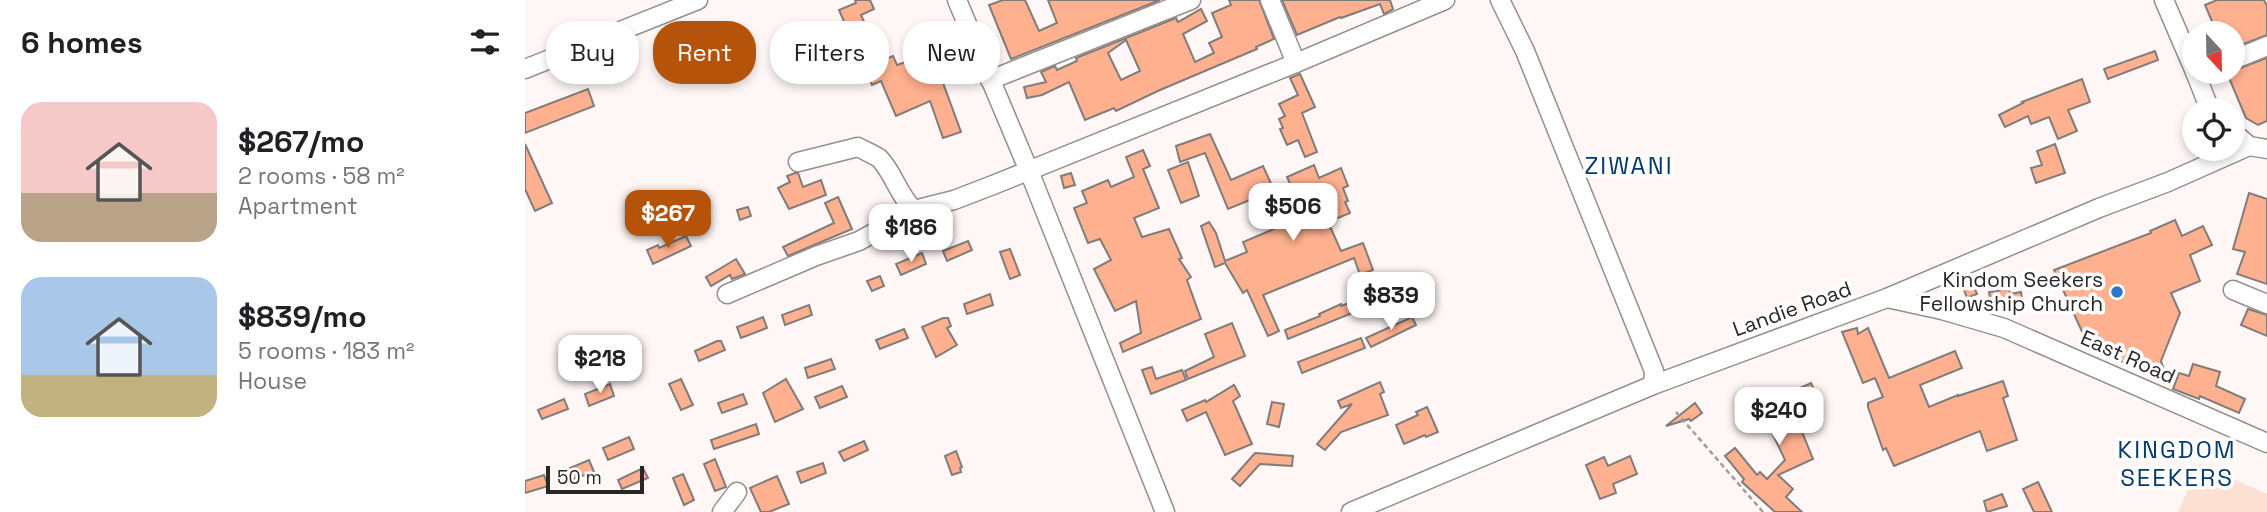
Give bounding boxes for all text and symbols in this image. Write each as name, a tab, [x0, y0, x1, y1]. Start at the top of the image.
chip: Buy	[546, 21, 639, 84]
chip: Rent	[653, 21, 756, 84]
chip: Filters	[770, 21, 889, 84]
chip: New	[903, 21, 1000, 84]
north arrow	[2182, 21, 2245, 84]
map controls	[2182, 21, 2245, 161]
text: 6 homes	[21, 23, 143, 62]
icon: filters	[466, 23, 504, 61]
button: locate	[2182, 98, 2245, 161]
text: $267/mo	[238, 122, 364, 161]
icon: home	[77, 130, 161, 214]
district label: ZIWANI	[1585, 150, 1674, 181]
text: 2 rooms · 58 m²	[238, 161, 405, 191]
pin: $506	[1252, 184, 1334, 243]
pin: $267	[627, 190, 709, 250]
text: Apartment	[238, 191, 358, 221]
text: $506	[1265, 191, 1321, 221]
text: $267	[641, 198, 695, 228]
pin: $186	[870, 204, 952, 264]
text: $186	[885, 212, 937, 242]
place label: Kindom Seekers Fellowship Church	[1920, 266, 2103, 317]
pin: $839	[1350, 272, 1432, 332]
street label: Landie Road	[1729, 275, 1855, 343]
text: $839	[1363, 280, 1419, 310]
marker: Kindom Seekers Fellowship Church	[2109, 284, 2125, 300]
text: $839/mo	[238, 297, 367, 336]
icon: home	[77, 305, 161, 389]
street label: East Road	[2076, 324, 2180, 389]
text: 5 rooms · 183 m²	[238, 336, 414, 366]
pin: $218	[559, 336, 641, 395]
text: $218	[574, 343, 626, 373]
text: House	[238, 366, 307, 396]
pin: $240	[1738, 388, 1820, 447]
text: $240	[1751, 395, 1807, 425]
district label: KINGDOM SEEKERS	[2118, 434, 2237, 493]
scale bar	[546, 463, 644, 495]
text: 50 m	[557, 465, 602, 490]

